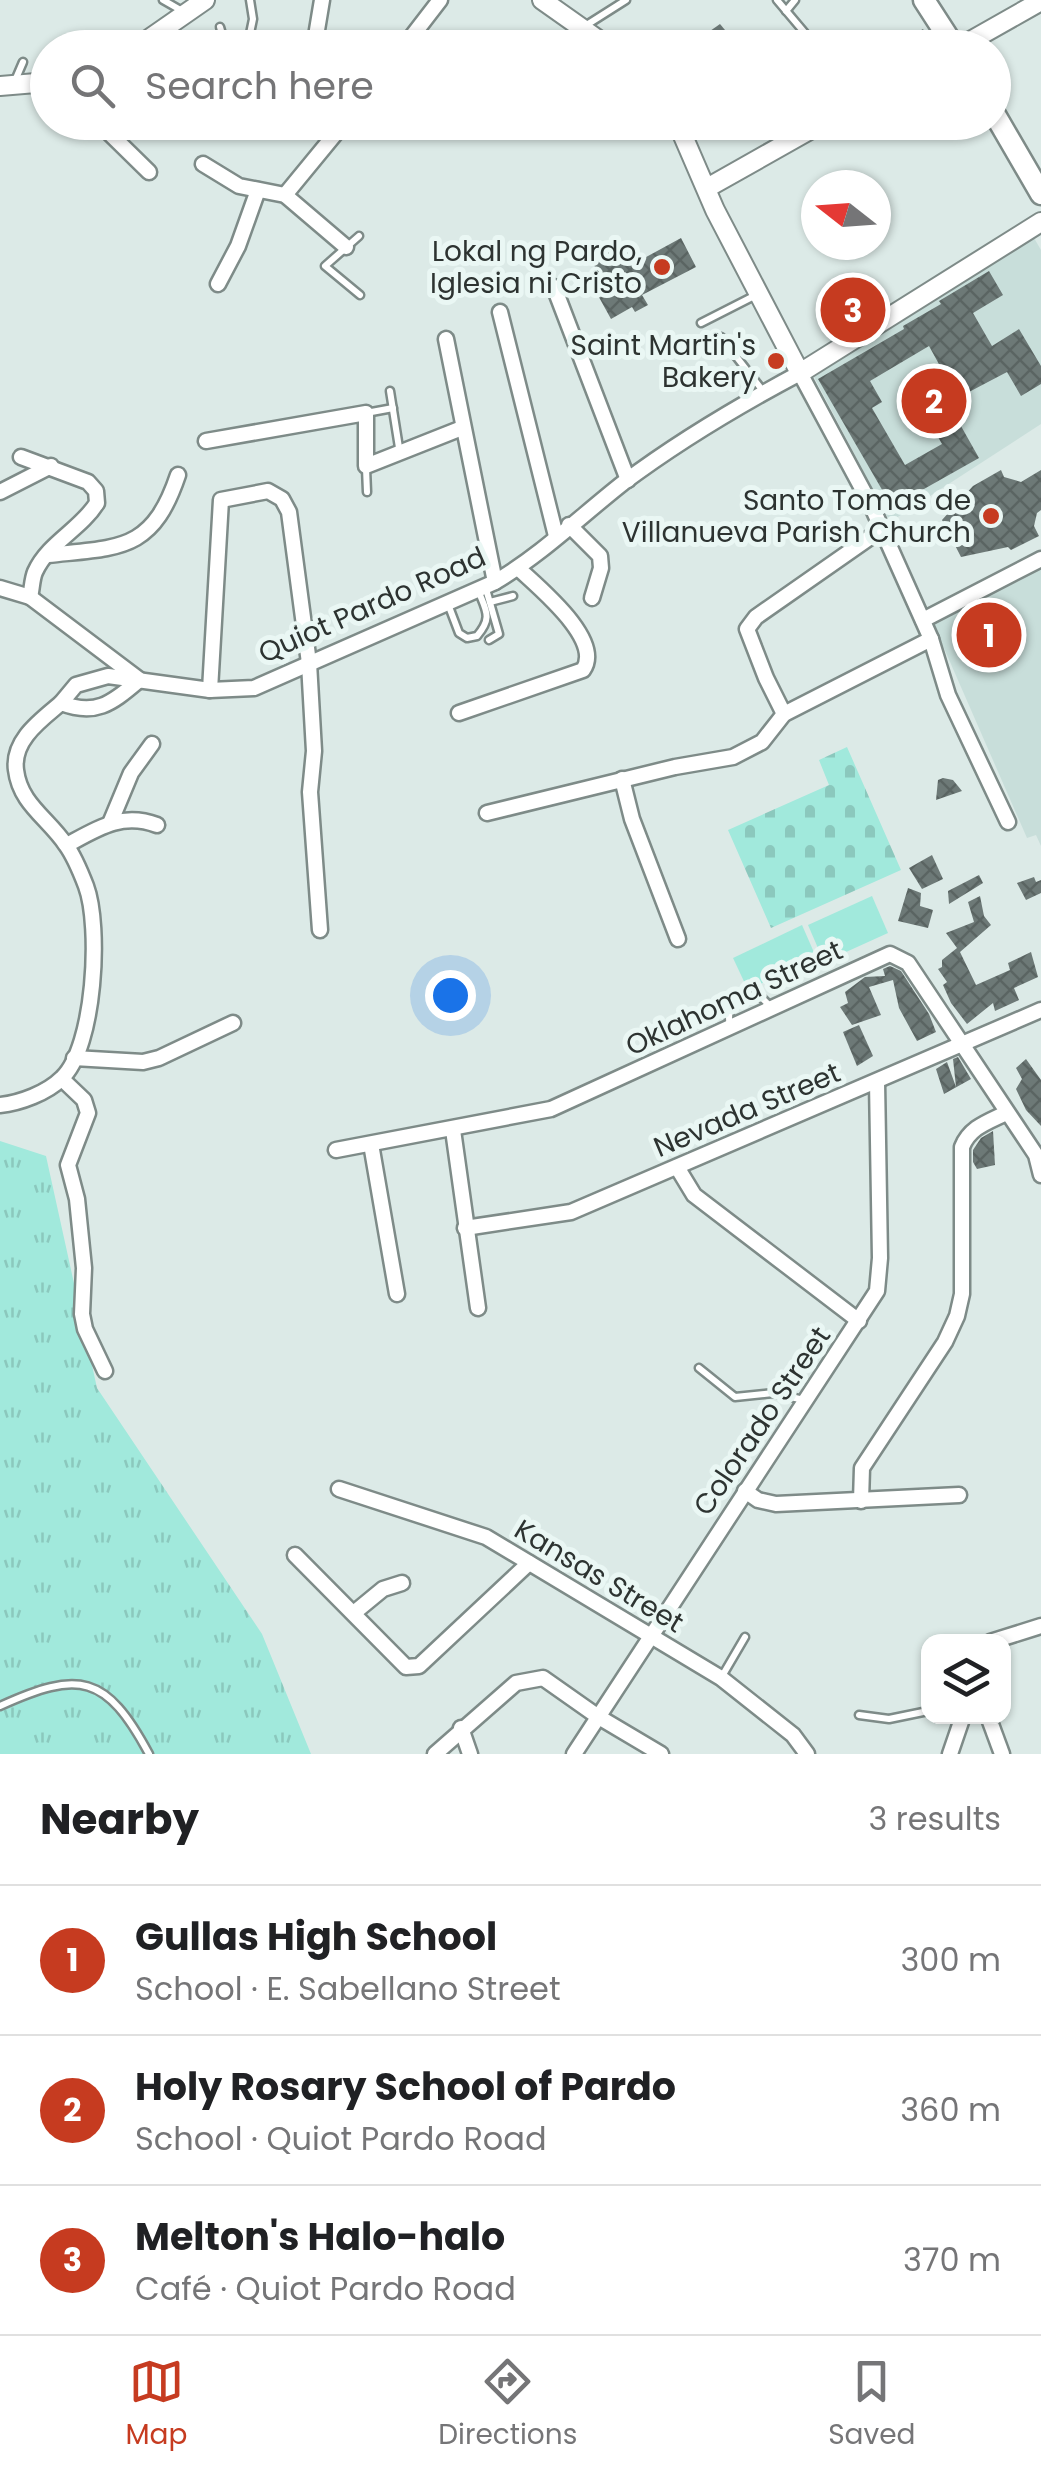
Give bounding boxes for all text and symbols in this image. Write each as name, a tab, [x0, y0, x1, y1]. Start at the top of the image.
search box	[30, 30, 1011, 140]
icon: search	[65, 58, 120, 113]
text: Search here	[145, 59, 374, 112]
north arrow	[801, 170, 891, 260]
place label: Lokal ng Pardo, Iglesia ni Cristo	[430, 232, 642, 303]
marker: Lokal ng Pardo, Iglesia ni Cristo	[651, 256, 673, 278]
pin: 3	[820, 272, 886, 348]
place label: Saint Martin's Bakery	[571, 326, 756, 397]
marker: Saint Martin's Bakery	[765, 350, 787, 372]
pin: 2	[902, 364, 966, 438]
place label: Santo Tomas de Villanueva Parish Church	[622, 481, 971, 552]
marker: Santo Tomas de Villanueva Parish Church	[980, 505, 1002, 527]
street label: Quiot Pardo Road	[252, 537, 492, 673]
pin: 1	[956, 598, 1022, 672]
street label: Oklahoma Street	[619, 931, 849, 1065]
your location	[425, 970, 476, 1021]
street label: Nevada Street	[648, 1053, 846, 1167]
street label: Colorado Street	[684, 1319, 840, 1523]
street label: Kansas Street	[507, 1510, 691, 1642]
map controls	[921, 1634, 1011, 1724]
button: layers	[921, 1634, 1011, 1724]
text: Nearby	[40, 1790, 199, 1849]
text: 3 results	[868, 1796, 1001, 1841]
text: Gullas High School	[135, 1910, 497, 1963]
text: 1	[66, 1937, 79, 1982]
text: 300 m	[900, 1937, 1001, 1982]
text: School · E. Sabellano Street	[135, 1966, 561, 2011]
text: Holy Rosary School of Pardo	[135, 2060, 676, 2113]
text: 2	[63, 2087, 82, 2132]
text: 360 m	[900, 2087, 1001, 2132]
text: School · Quiot Pardo Road	[135, 2116, 547, 2161]
text: Melton's Halo-halo	[135, 2210, 505, 2263]
text: 3	[63, 2237, 82, 2282]
text: 370 m	[903, 2237, 1001, 2282]
text: Café · Quiot Pardo Road	[135, 2266, 516, 2311]
tab: Map	[125, 2354, 187, 2456]
tab: Directions	[438, 2354, 577, 2456]
tab: Saved	[828, 2354, 916, 2456]

